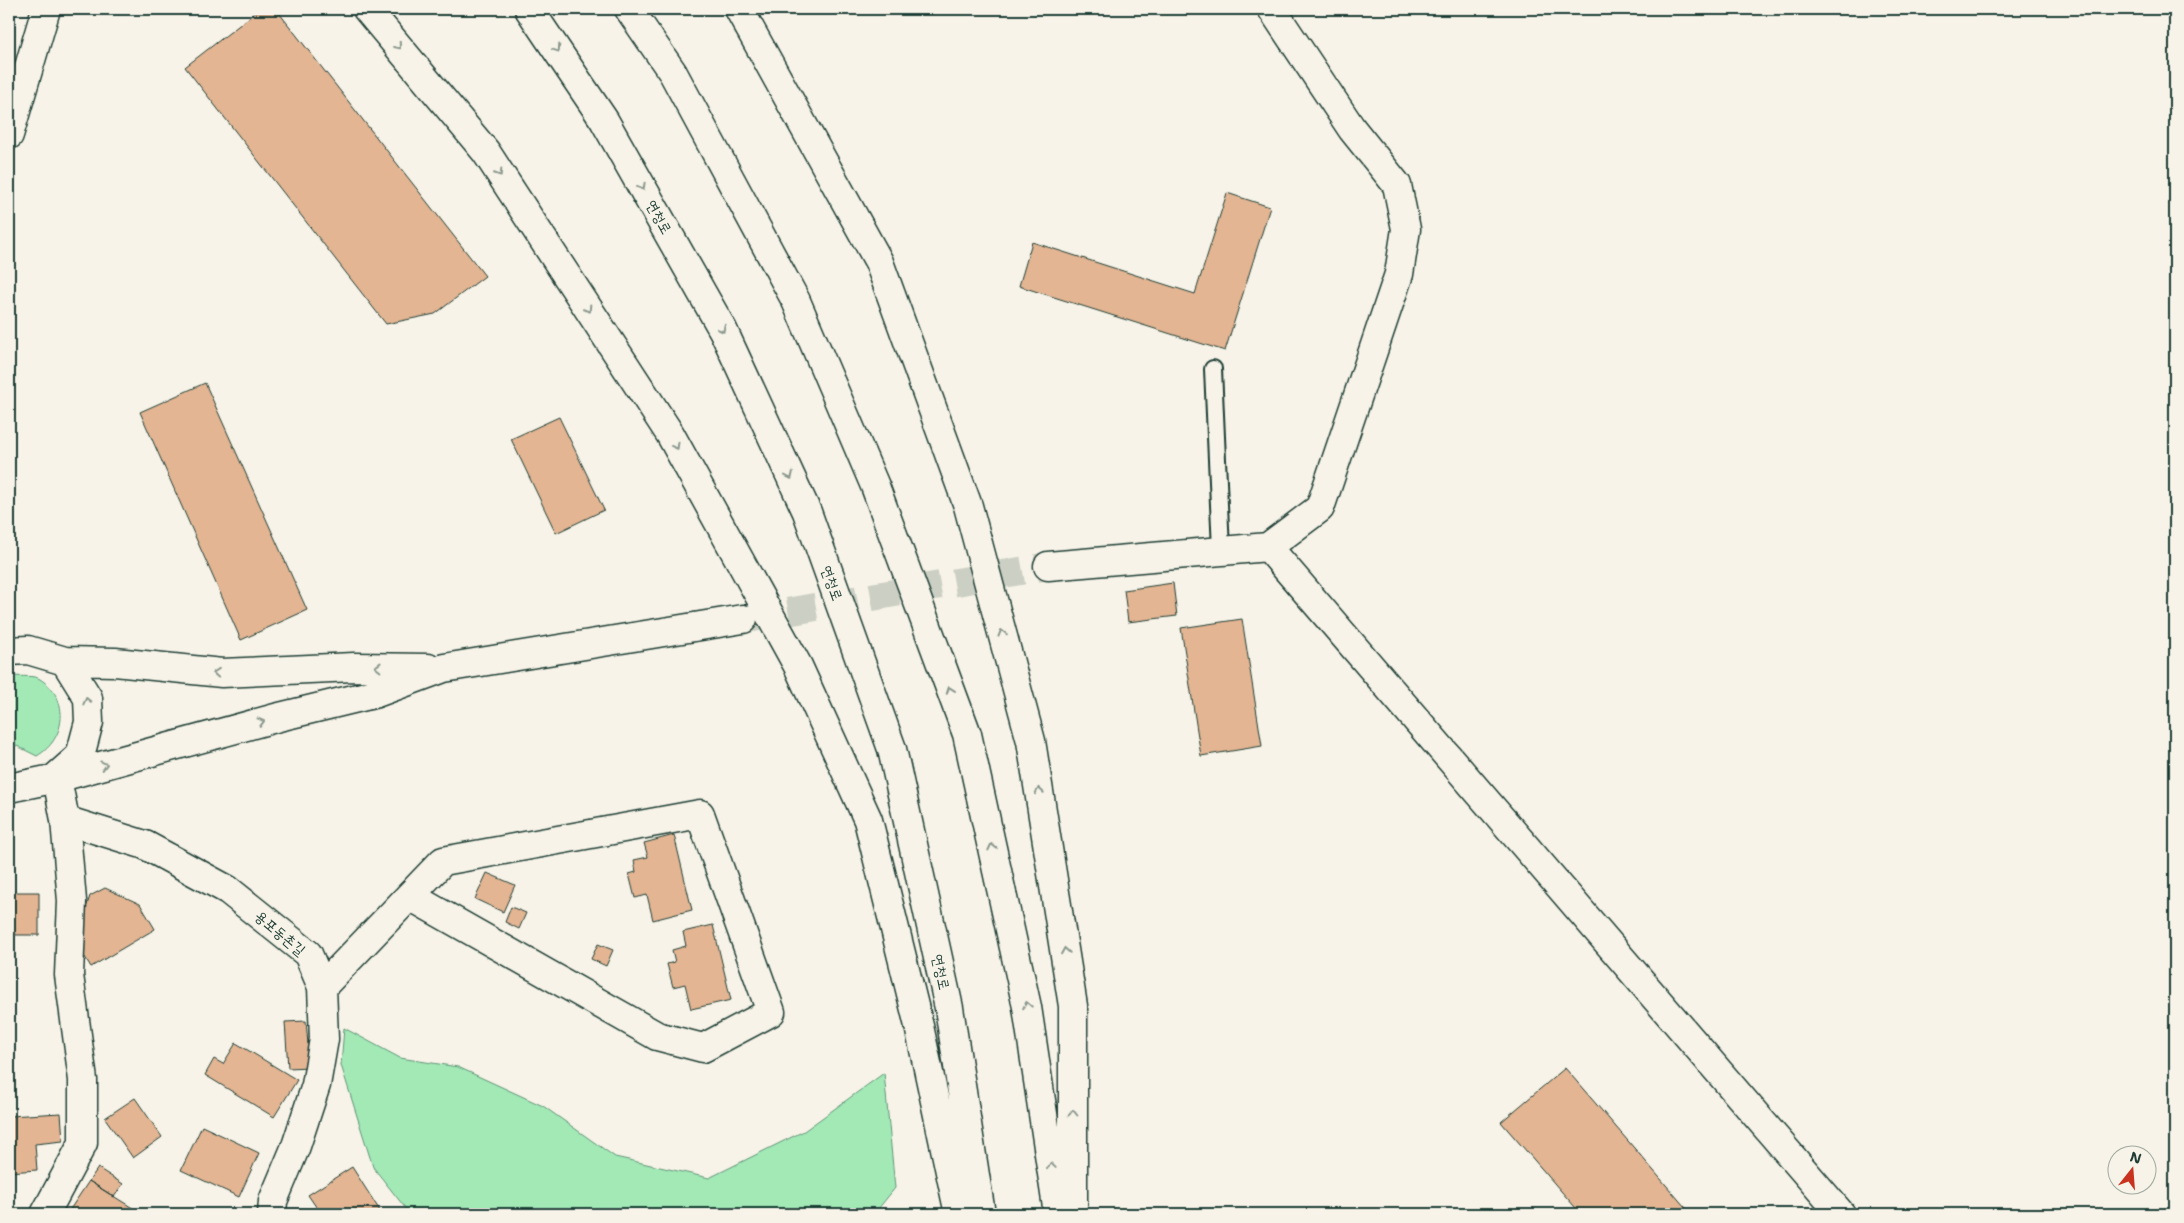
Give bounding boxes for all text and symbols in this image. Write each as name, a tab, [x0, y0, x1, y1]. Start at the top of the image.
one-way arrow	[392, 41, 401, 50]
one-way arrow	[551, 43, 560, 53]
one-way arrow	[493, 168, 503, 177]
one-way arrow	[636, 182, 646, 191]
street label: 연청로	[641, 196, 677, 238]
one-way arrow	[582, 304, 591, 313]
one-way arrow	[716, 324, 726, 333]
one-way arrow	[670, 441, 680, 450]
one-way arrow	[784, 471, 795, 480]
street label: 연청로	[816, 563, 848, 603]
one-way arrow	[998, 629, 1008, 637]
one-way arrow	[374, 662, 382, 672]
one-way arrow	[211, 667, 219, 678]
one-way arrow	[946, 686, 956, 695]
one-way arrow	[82, 697, 93, 706]
one-way arrow	[256, 717, 265, 728]
one-way arrow	[99, 760, 108, 771]
one-way arrow	[1035, 786, 1045, 795]
one-way arrow	[987, 842, 998, 851]
street label: 용포동촌길	[250, 906, 310, 960]
one-way arrow	[1060, 947, 1070, 956]
street label: 연청로	[927, 952, 955, 992]
one-way arrow	[1022, 1001, 1032, 1010]
one-way arrow	[1068, 1109, 1078, 1116]
north arrow	[2106, 1146, 2156, 1196]
text: N	[2128, 1147, 2144, 1168]
one-way arrow	[1046, 1162, 1057, 1170]

